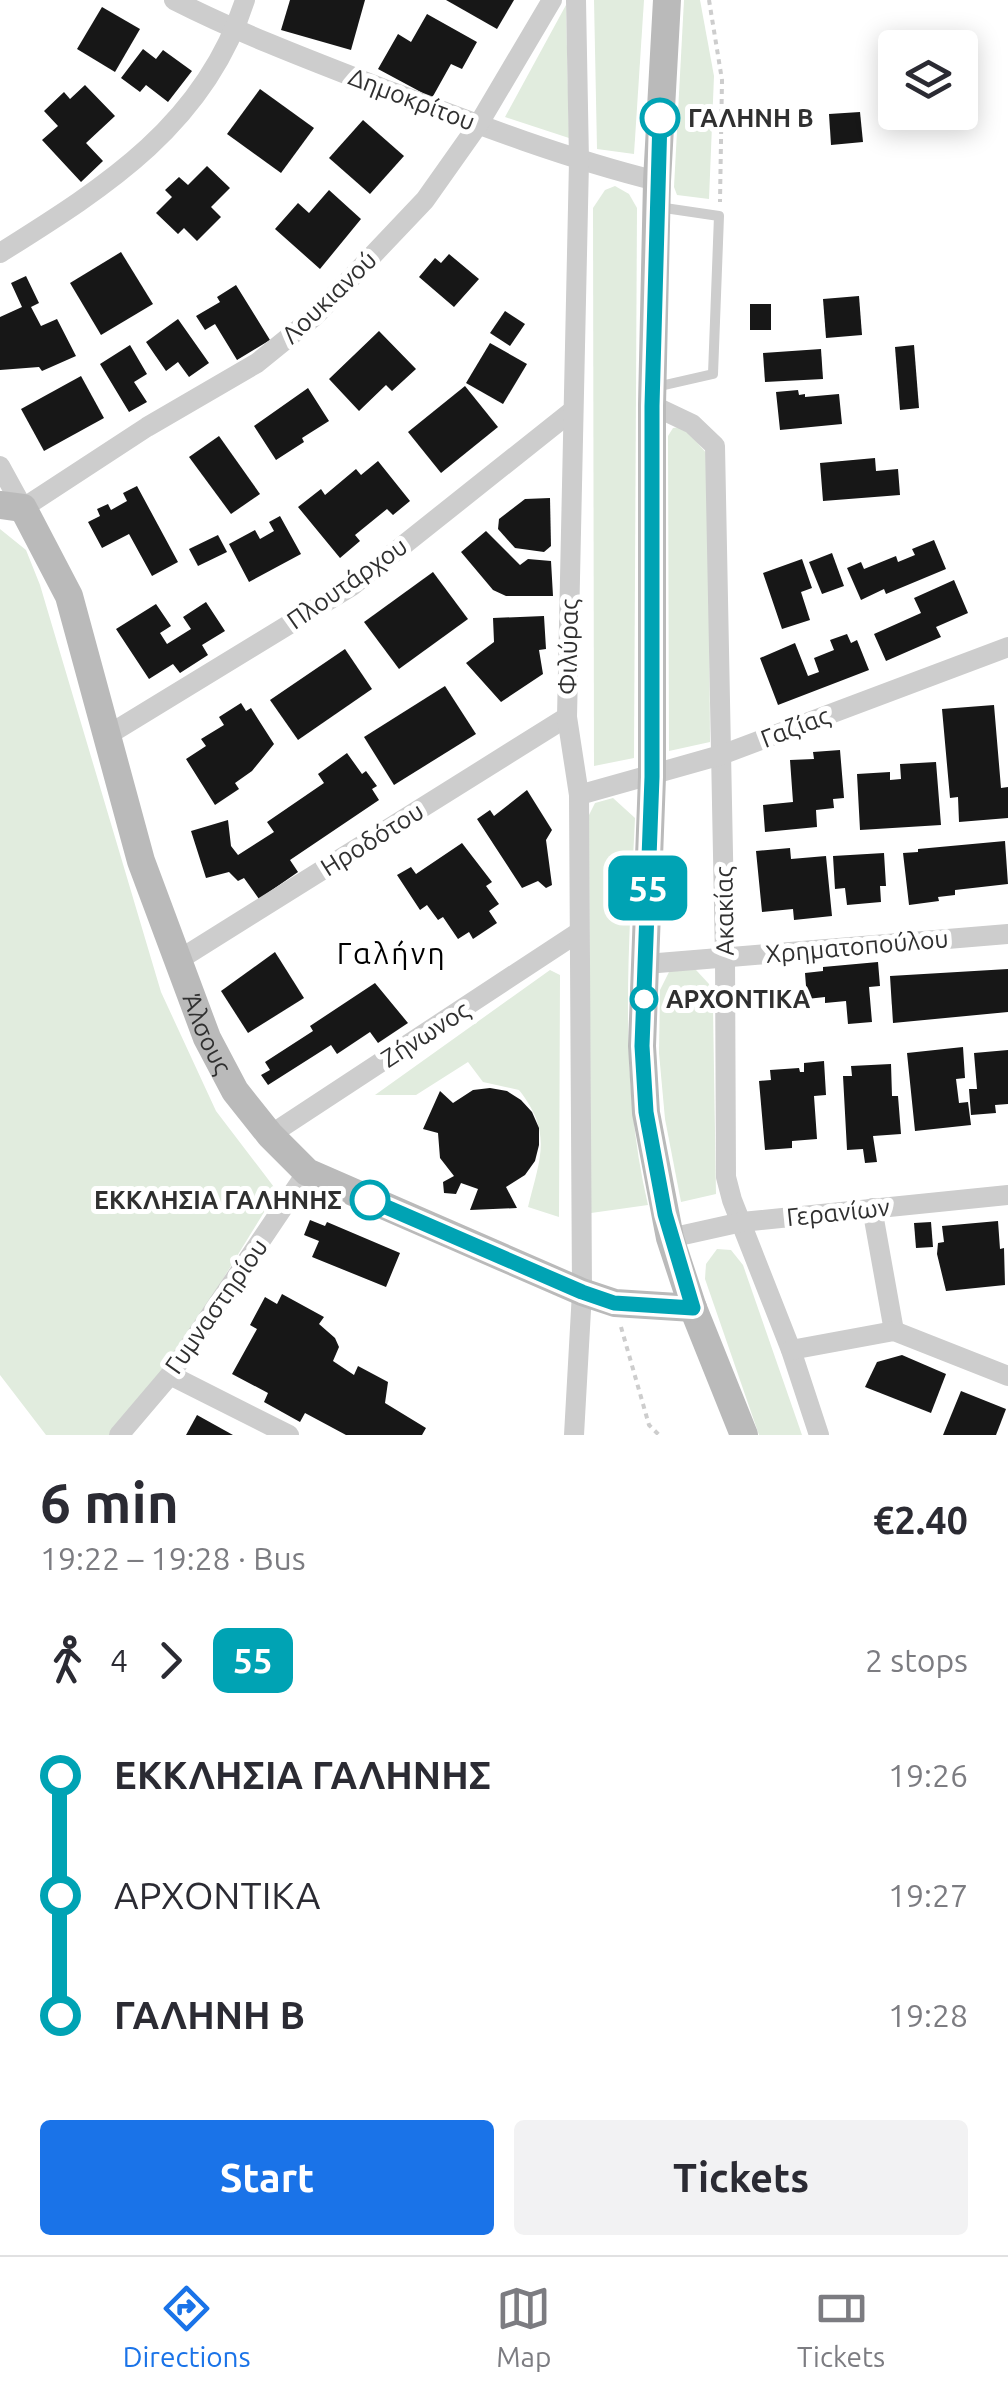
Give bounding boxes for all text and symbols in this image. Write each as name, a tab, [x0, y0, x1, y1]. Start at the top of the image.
map controls	[878, 30, 978, 130]
button: layers	[878, 30, 978, 130]
street label: Δημοκρίτου	[345, 62, 479, 136]
marker: ΓΑΛΗΝΗ Β	[641, 99, 679, 137]
place label: ΓΑΛΗΝΗ Β	[688, 104, 814, 132]
street label: Λουκιανού	[276, 245, 382, 349]
street label: Πλουτάρχου	[282, 531, 412, 635]
street label: Φιλύρας	[553, 599, 583, 695]
street label: Γαζίας	[757, 701, 833, 753]
street label: Ηροδότου	[315, 796, 429, 882]
line badge: 55	[603, 856, 693, 920]
street label: Ακακίας	[709, 866, 739, 956]
text: 55	[628, 868, 668, 908]
street label: Χρηματοπούλου	[764, 924, 950, 968]
district label: Γαλήνη	[337, 936, 447, 970]
place label: ΑΡΧΟΝΤΙΚΑ	[666, 985, 811, 1013]
marker: ΑΡΧΟΝΤΙΚΑ	[631, 986, 657, 1012]
street label: Άλσους	[178, 990, 237, 1079]
street label: Ζήνωνος	[376, 995, 474, 1073]
marker: ΕΚΚΛΗΣΙΑ ΓΑΛΗΝΗΣ	[351, 1181, 389, 1219]
place label: ΕΚΚΛΗΣΙΑ ΓΑΛΗΝΗΣ	[94, 1186, 342, 1214]
street label: Γερανίων	[785, 1193, 891, 1231]
street label: Γυμναστηρίου	[159, 1233, 273, 1379]
text: 6 min	[40, 1472, 179, 1533]
text: €2.40	[873, 1499, 968, 1541]
text: 19:22 – 19:28 · Bus	[40, 1540, 306, 1576]
icon: walk	[40, 1633, 95, 1688]
icon: forward	[143, 1633, 198, 1688]
text: 55	[233, 1640, 273, 1680]
text: 4	[110, 1642, 128, 1678]
text: 2 stops	[865, 1642, 968, 1678]
text: ΕΚΚΛΗΣΙΑ ΓΑΛΗΝΗΣ	[114, 1754, 491, 1796]
text: 19:26	[888, 1757, 968, 1793]
text: ΑΡΧΟΝΤΙΚΑ	[114, 1874, 320, 1916]
text: 19:27	[888, 1877, 968, 1913]
text: ΓΑΛΗΝΗ Β	[114, 1994, 305, 2036]
text: 19:28	[888, 1997, 968, 2033]
button: Start	[40, 2120, 494, 2235]
button: Tickets	[514, 2120, 968, 2235]
tab: Directions	[123, 2281, 251, 2372]
tab: Map	[496, 2281, 551, 2372]
tab: Tickets	[797, 2281, 885, 2372]

